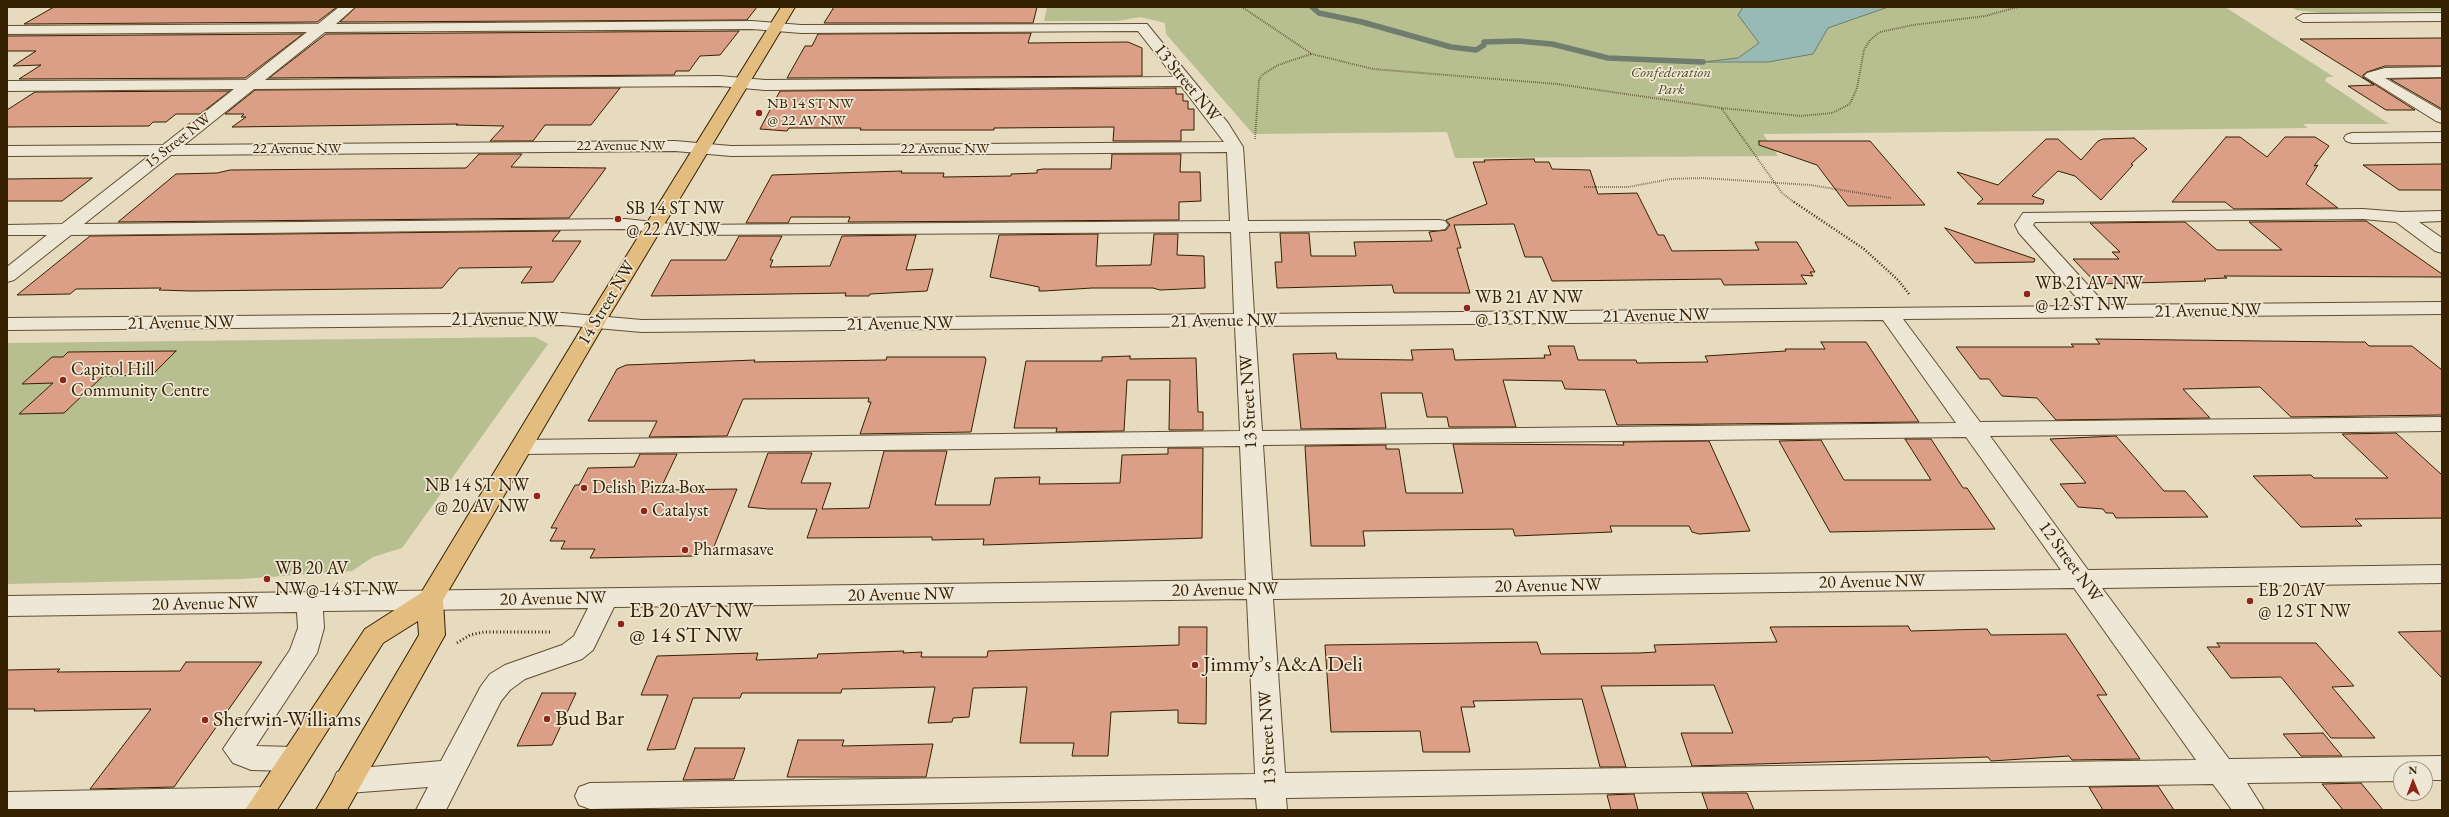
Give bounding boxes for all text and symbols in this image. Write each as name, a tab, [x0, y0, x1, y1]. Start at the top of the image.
street label: 13 Street NW	[1149, 39, 1225, 127]
park label: Confederation Park	[1631, 64, 1711, 99]
place label: NB 14 ST NW @ 22 AV NW	[767, 95, 854, 130]
marker: NB 14 ST NW @ 22 AV NW	[754, 108, 764, 118]
street label: 15 Street NW	[141, 110, 215, 172]
street label: 22 Avenue NW	[576, 137, 666, 155]
street label: 22 Avenue NW	[252, 140, 342, 158]
street label: 22 Avenue NW	[900, 140, 990, 158]
place label: SB 14 ST NW @ 22 AV NW	[626, 198, 724, 240]
marker: SB 14 ST NW @ 22 AV NW	[613, 214, 623, 224]
street label: 14 Street NW	[573, 257, 641, 349]
place label: WB 21 AV NW @ 12 ST NW	[2035, 273, 2143, 316]
place label: WB 21 AV NW @ 13 ST NW	[1475, 287, 1583, 330]
marker: WB 21 AV NW @ 12 ST NW	[2022, 289, 2032, 299]
street label: 21 Avenue NW	[2154, 299, 2262, 323]
marker: WB 21 AV NW @ 13 ST NW	[1462, 303, 1472, 313]
street label: 21 Avenue NW	[1602, 304, 1710, 328]
street label: 21 Avenue NW	[452, 309, 558, 331]
street label: 21 Avenue NW	[1170, 309, 1278, 333]
street label: 21 Avenue NW	[127, 311, 235, 335]
street label: 21 Avenue NW	[846, 312, 954, 336]
street label: 13 Street NW	[1236, 354, 1262, 450]
place label: Capitol Hill Community Centre	[71, 359, 209, 402]
marker: Capitol Hill Community Centre	[58, 375, 68, 385]
place label: NB 14 ST NW @ 20 AV NW	[425, 475, 529, 518]
place label: Delish Pizza Box	[592, 477, 705, 499]
marker: Delish Pizza Box	[579, 483, 589, 493]
marker: NB 14 ST NW @ 20 AV NW	[532, 491, 542, 501]
place label: Catalyst	[652, 500, 708, 522]
marker: Catalyst	[639, 506, 649, 516]
street label: 12 Street NW	[2033, 517, 2107, 607]
place label: Pharmasave	[693, 539, 774, 561]
marker: Pharmasave	[680, 545, 690, 555]
place label: WB 20 AV NW@ 14 ST NW	[275, 558, 398, 600]
street label: 20 Avenue NW	[1818, 570, 1926, 594]
marker: WB 20 AV NW@ 14 ST NW	[262, 574, 272, 584]
street label: 20 Avenue NW	[1494, 574, 1602, 598]
street label: 20 Avenue NW	[1171, 578, 1279, 602]
place label: EB 20 AV @ 12 ST NW	[2258, 580, 2351, 622]
street label: 20 Avenue NW	[847, 583, 955, 607]
street label: 20 Avenue NW	[499, 587, 607, 611]
street label: 20 Avenue NW	[151, 592, 259, 616]
marker: EB 20 AV @ 12 ST NW	[2245, 596, 2255, 606]
place label: EB 20 AV NW @ 14 ST NW	[629, 598, 753, 650]
marker: EB 20 AV NW @ 14 ST NW	[616, 619, 626, 629]
place label: Jimmy’s A&A Deli	[1203, 652, 1363, 678]
marker: Jimmy’s A&A Deli	[1190, 660, 1200, 670]
street label: 13 Street NW	[1255, 690, 1281, 786]
place label: Bud Bar	[555, 706, 624, 732]
place label: Sherwin-Williams	[213, 707, 361, 733]
marker: Bud Bar	[542, 714, 552, 724]
marker: Sherwin-Williams	[200, 715, 210, 725]
north arrow	[2393, 761, 2433, 801]
text: N	[2408, 763, 2417, 777]

